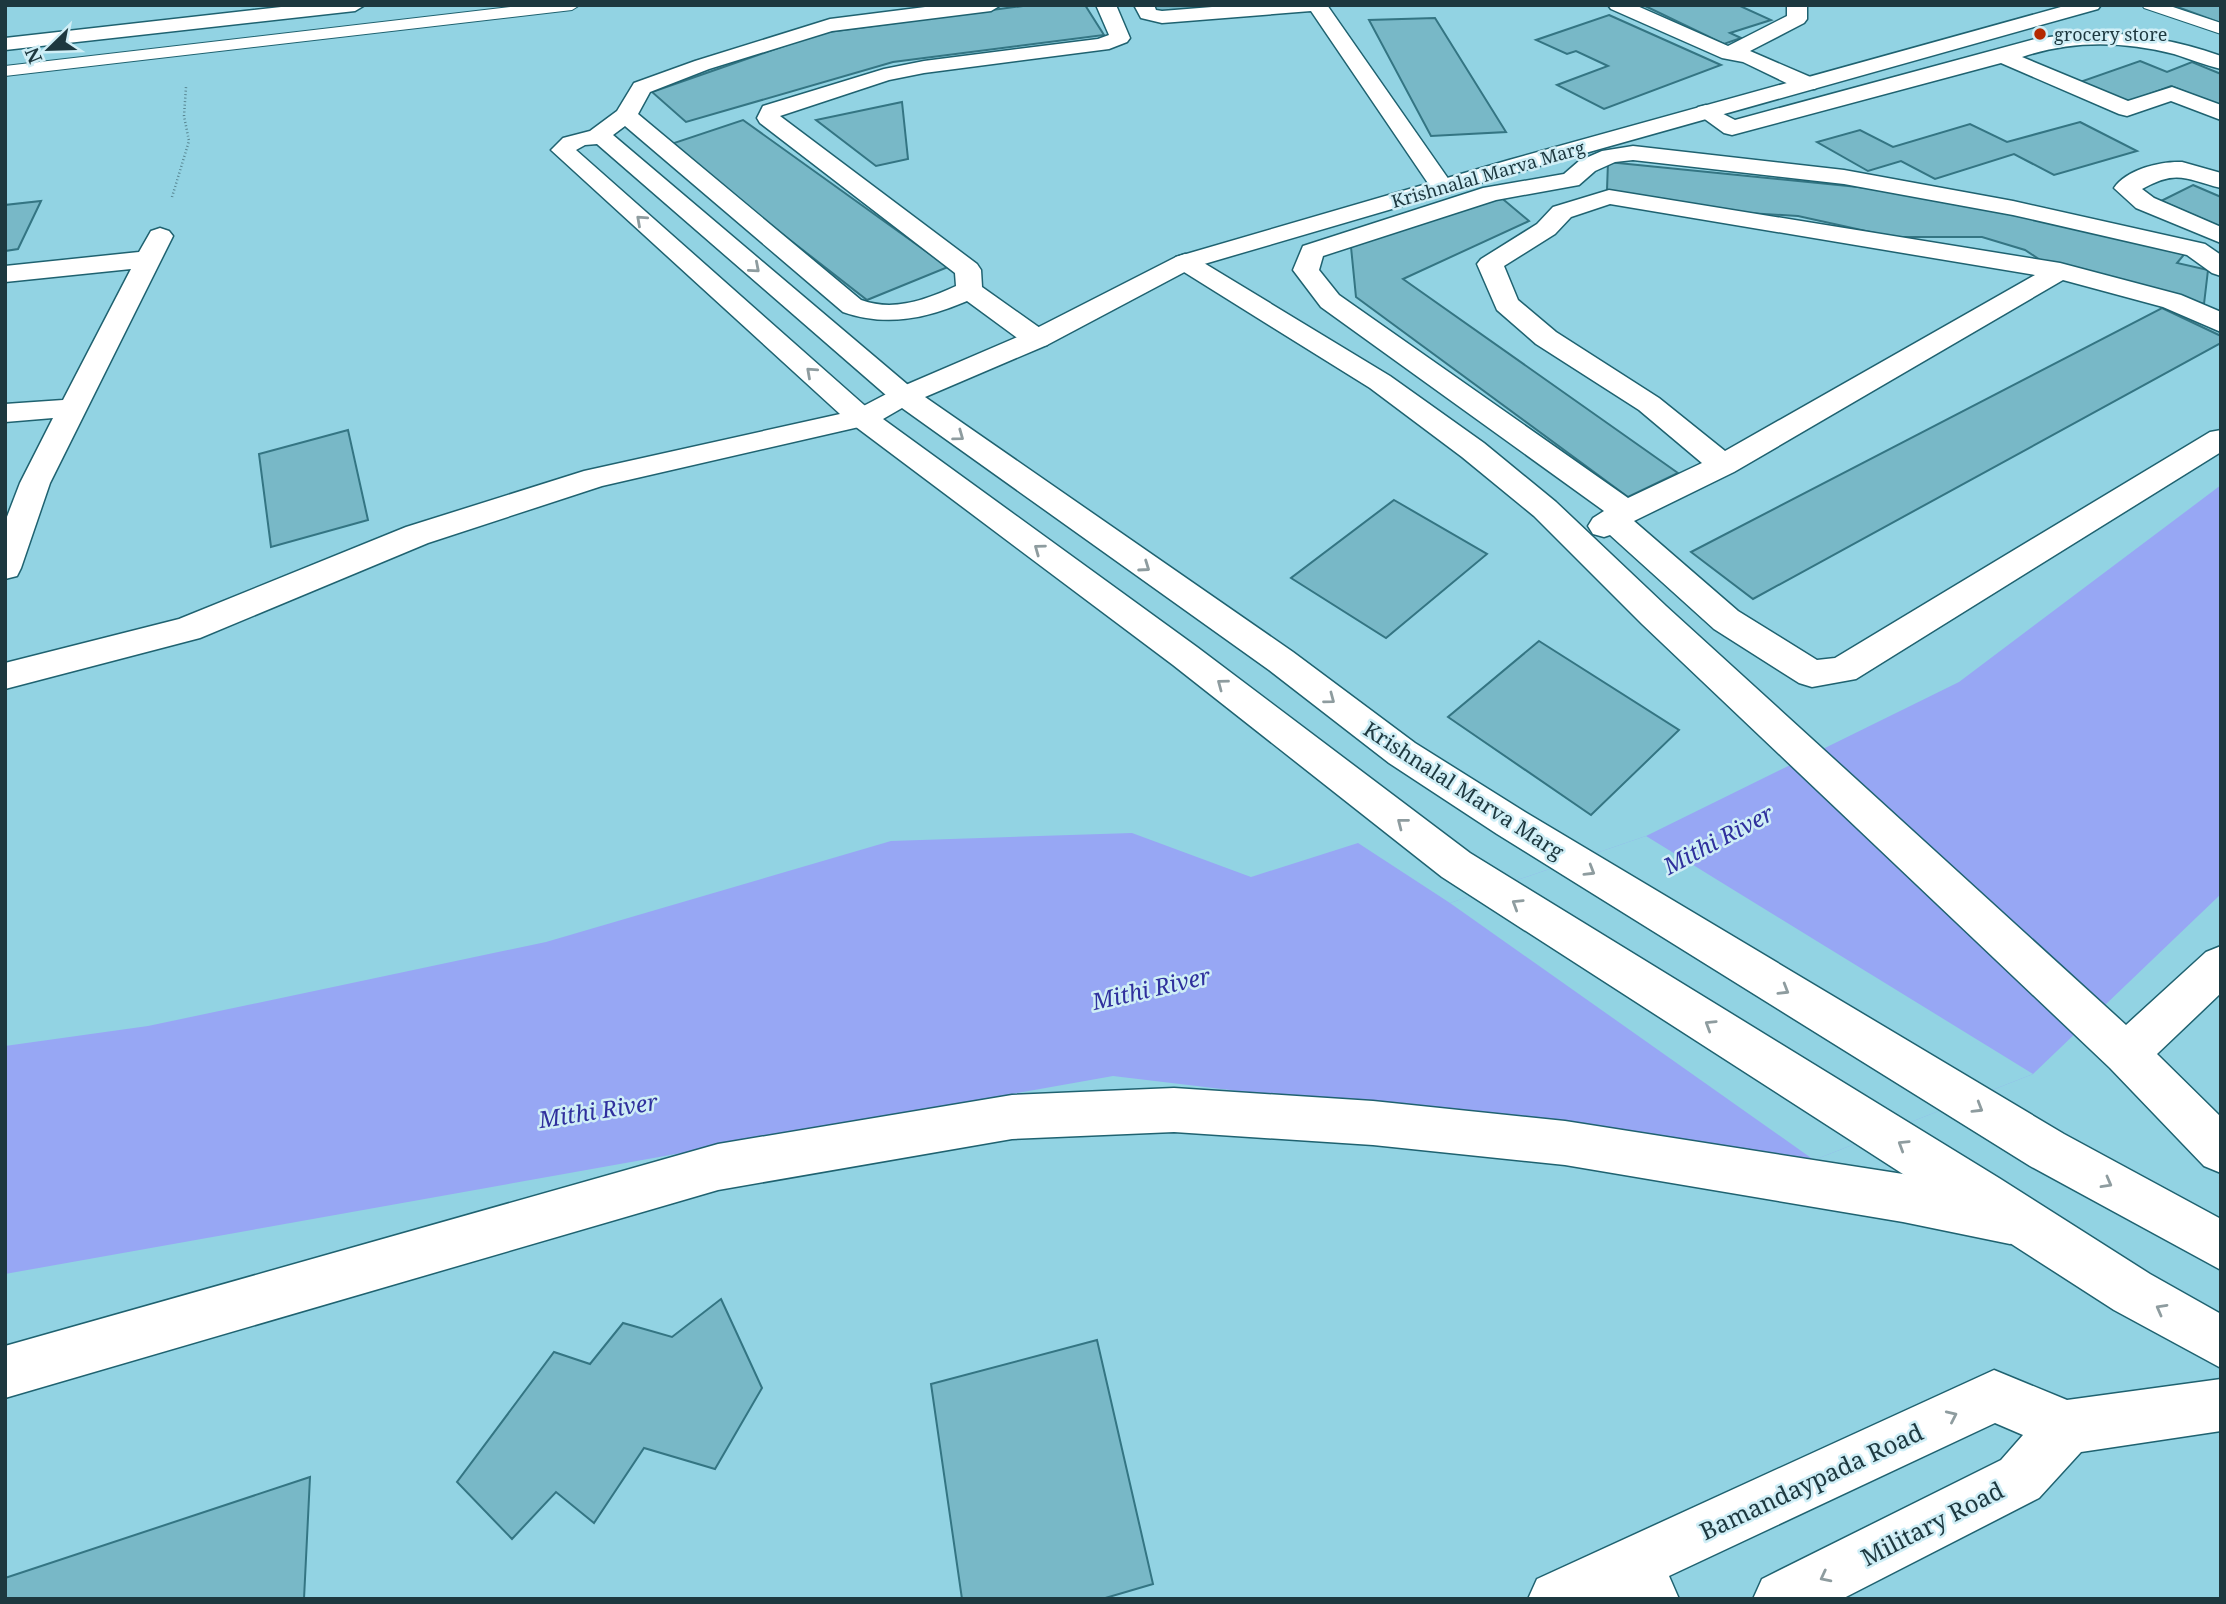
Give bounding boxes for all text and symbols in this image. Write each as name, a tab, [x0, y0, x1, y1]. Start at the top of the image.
north arrow	[14, 14, 84, 84]
place label: grocery store	[2054, 22, 2167, 46]
marker: grocery store	[2032, 26, 2048, 42]
text: N	[18, 44, 48, 68]
street label: Krishnalal Marva Marg	[1389, 135, 1588, 213]
one-way arrow	[637, 216, 650, 229]
one-way arrow	[746, 260, 759, 272]
one-way arrow	[806, 368, 819, 381]
one-way arrow	[951, 428, 964, 441]
one-way arrow	[1034, 544, 1047, 557]
one-way arrow	[1137, 559, 1150, 571]
one-way arrow	[1217, 680, 1229, 692]
one-way arrow	[1323, 690, 1335, 703]
street label: Krishnalal Marva Marg	[1359, 715, 1570, 866]
water label: Mithi River	[1656, 796, 1779, 882]
one-way arrow	[1397, 818, 1410, 831]
one-way arrow	[1582, 863, 1595, 876]
one-way arrow	[1512, 899, 1525, 912]
water label: Mithi River	[1088, 959, 1214, 1017]
one-way arrow	[1776, 982, 1789, 995]
one-way arrow	[1705, 1020, 1718, 1033]
water label: Mithi River	[535, 1085, 660, 1135]
one-way arrow	[1971, 1100, 1984, 1113]
one-way arrow	[1898, 1141, 1911, 1154]
one-way arrow	[2099, 1175, 2112, 1188]
one-way arrow	[2156, 1304, 2169, 1317]
one-way arrow	[1945, 1410, 1957, 1424]
street label: Bamandaypada Road	[1694, 1415, 1928, 1547]
street label: Military Road	[1855, 1473, 2009, 1573]
one-way arrow	[1820, 1569, 1832, 1583]

